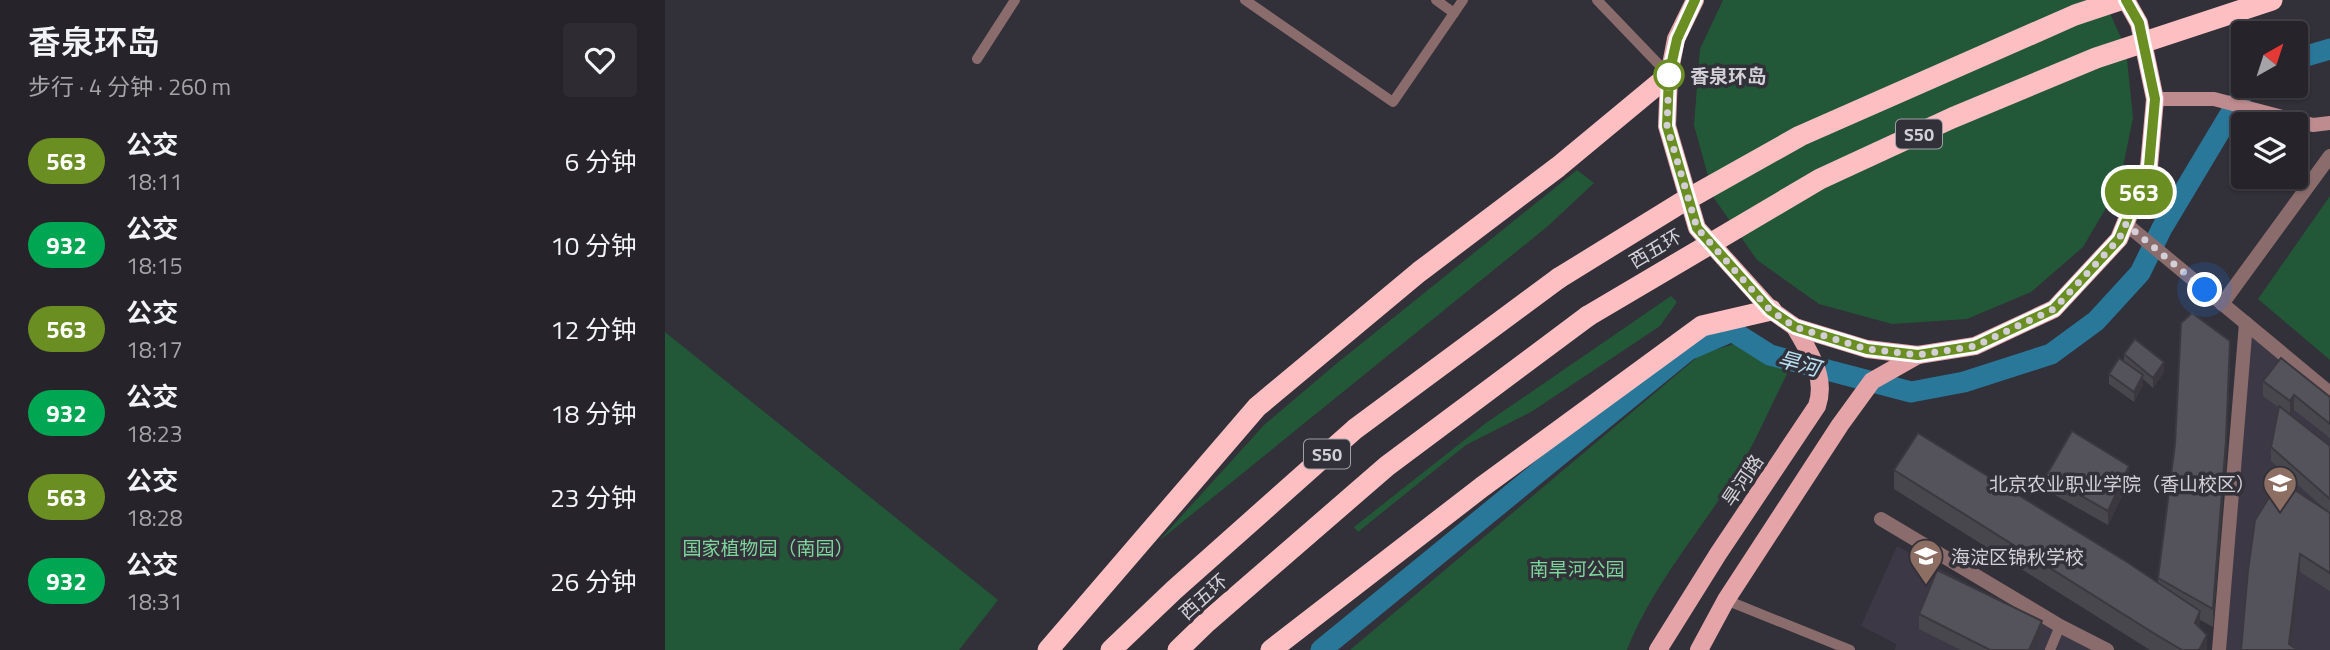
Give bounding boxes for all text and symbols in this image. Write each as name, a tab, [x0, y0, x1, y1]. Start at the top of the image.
text: 香泉环岛	[28, 17, 160, 67]
north arrow	[2231, 21, 2308, 98]
map controls	[2231, 21, 2308, 189]
button: heart	[563, 23, 637, 97]
marker: 香泉环岛	[1654, 60, 1684, 90]
place label: 香泉环岛	[1690, 61, 1766, 90]
text: 步行 · 4 分钟 · 260 m	[28, 69, 231, 104]
button: layers	[2231, 112, 2308, 189]
road number: S50	[1896, 119, 1942, 148]
text: 公交	[126, 125, 178, 164]
text: 6 分钟	[565, 142, 637, 181]
text: 563	[46, 143, 87, 179]
text: 18:11	[126, 164, 183, 199]
line badge: 563	[2099, 169, 2179, 215]
text: 563	[2119, 174, 2159, 210]
text: 公交	[126, 209, 178, 248]
street label: 西五环	[1623, 221, 1687, 275]
text: 10 分钟	[550, 226, 637, 265]
text: 932	[46, 227, 87, 263]
text: 18:15	[126, 248, 183, 283]
your location	[2187, 272, 2222, 307]
text: 公交	[126, 293, 178, 332]
text: 12 分钟	[550, 310, 637, 349]
text: 563	[46, 311, 87, 347]
text: 18:17	[126, 332, 183, 367]
water label: 旱河	[1775, 342, 1827, 385]
text: 公交	[126, 377, 178, 416]
text: 18 分钟	[550, 394, 637, 433]
text: 932	[46, 395, 87, 431]
text: 18:23	[126, 416, 183, 451]
road number: S50	[1304, 440, 1350, 468]
street label: 旱河路	[1714, 448, 1770, 512]
text: 公交	[126, 461, 178, 500]
school or university icon: 北京农业职业学院（香山校区）	[2261, 464, 2299, 513]
place label: 北京农业职业学院（香山校区）	[1989, 469, 2255, 498]
text: 23 分钟	[550, 478, 637, 517]
text: 563	[46, 479, 87, 515]
text: 18:28	[126, 500, 183, 535]
park label: 国家植物园（南园）	[682, 533, 854, 562]
school or university icon: 海淀区锦秋学校	[1907, 537, 1945, 586]
place label: 海淀区锦秋学校	[1951, 542, 2084, 571]
text: 公交	[126, 545, 178, 584]
park label: 南旱河公园	[1529, 554, 1625, 583]
text: 26 分钟	[550, 562, 637, 601]
text: 932	[46, 563, 87, 599]
street label: 西五环	[1172, 566, 1234, 626]
text: 18:31	[126, 584, 183, 619]

